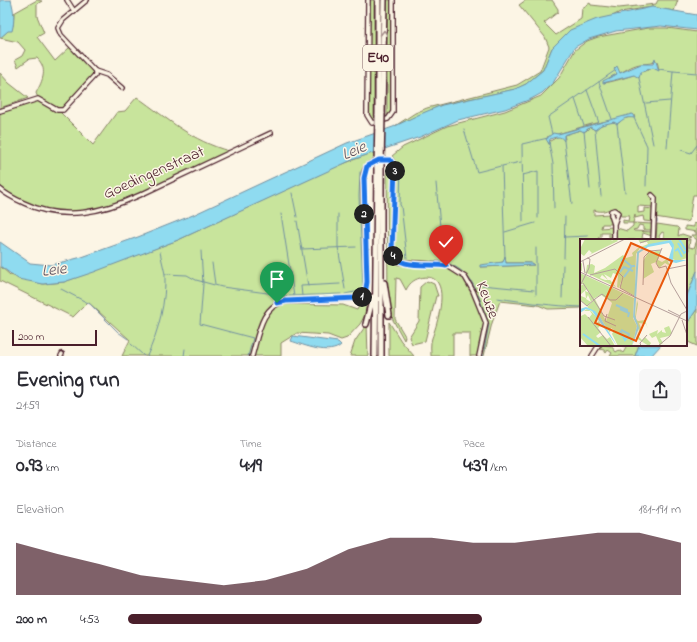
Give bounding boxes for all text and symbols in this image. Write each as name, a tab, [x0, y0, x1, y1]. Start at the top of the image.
one-way arrow	[379, 30, 388, 36]
road number: E40	[363, 45, 393, 71]
water label: Leie	[338, 134, 371, 167]
street label: Goedingenstraat	[99, 140, 209, 206]
pin: 3	[385, 161, 405, 181]
text: 3	[393, 163, 397, 179]
pin: 2	[354, 204, 374, 224]
text: 2	[361, 206, 367, 222]
pin	[429, 225, 463, 266]
icon: check	[435, 231, 457, 253]
inset map	[580, 239, 687, 346]
pin: 4	[383, 246, 403, 266]
text: 4	[391, 248, 395, 264]
water label: Leie	[40, 256, 69, 284]
pin	[260, 262, 294, 303]
icon: arrive	[266, 268, 288, 290]
street label: Keuze	[469, 278, 505, 323]
pin: 1	[352, 287, 372, 307]
text: 1	[360, 289, 364, 305]
scale bar	[12, 328, 97, 347]
text: 200 m	[18, 329, 44, 345]
text: Evening run	[16, 365, 120, 397]
button: share	[639, 369, 681, 411]
text: 21:59	[16, 396, 39, 415]
text: Distance	[16, 436, 57, 452]
text: Time	[240, 436, 261, 452]
text: Pace	[463, 436, 485, 452]
text: 0.93	[16, 452, 43, 481]
text: 4:19	[240, 452, 262, 481]
text: 4:39	[463, 452, 488, 481]
text: km	[43, 460, 59, 476]
text: /km	[488, 460, 507, 476]
text: Elevation	[16, 500, 64, 519]
text: 181–191 m	[639, 500, 681, 519]
text: 200 m	[16, 610, 47, 629]
text: 4:53	[80, 610, 99, 629]

